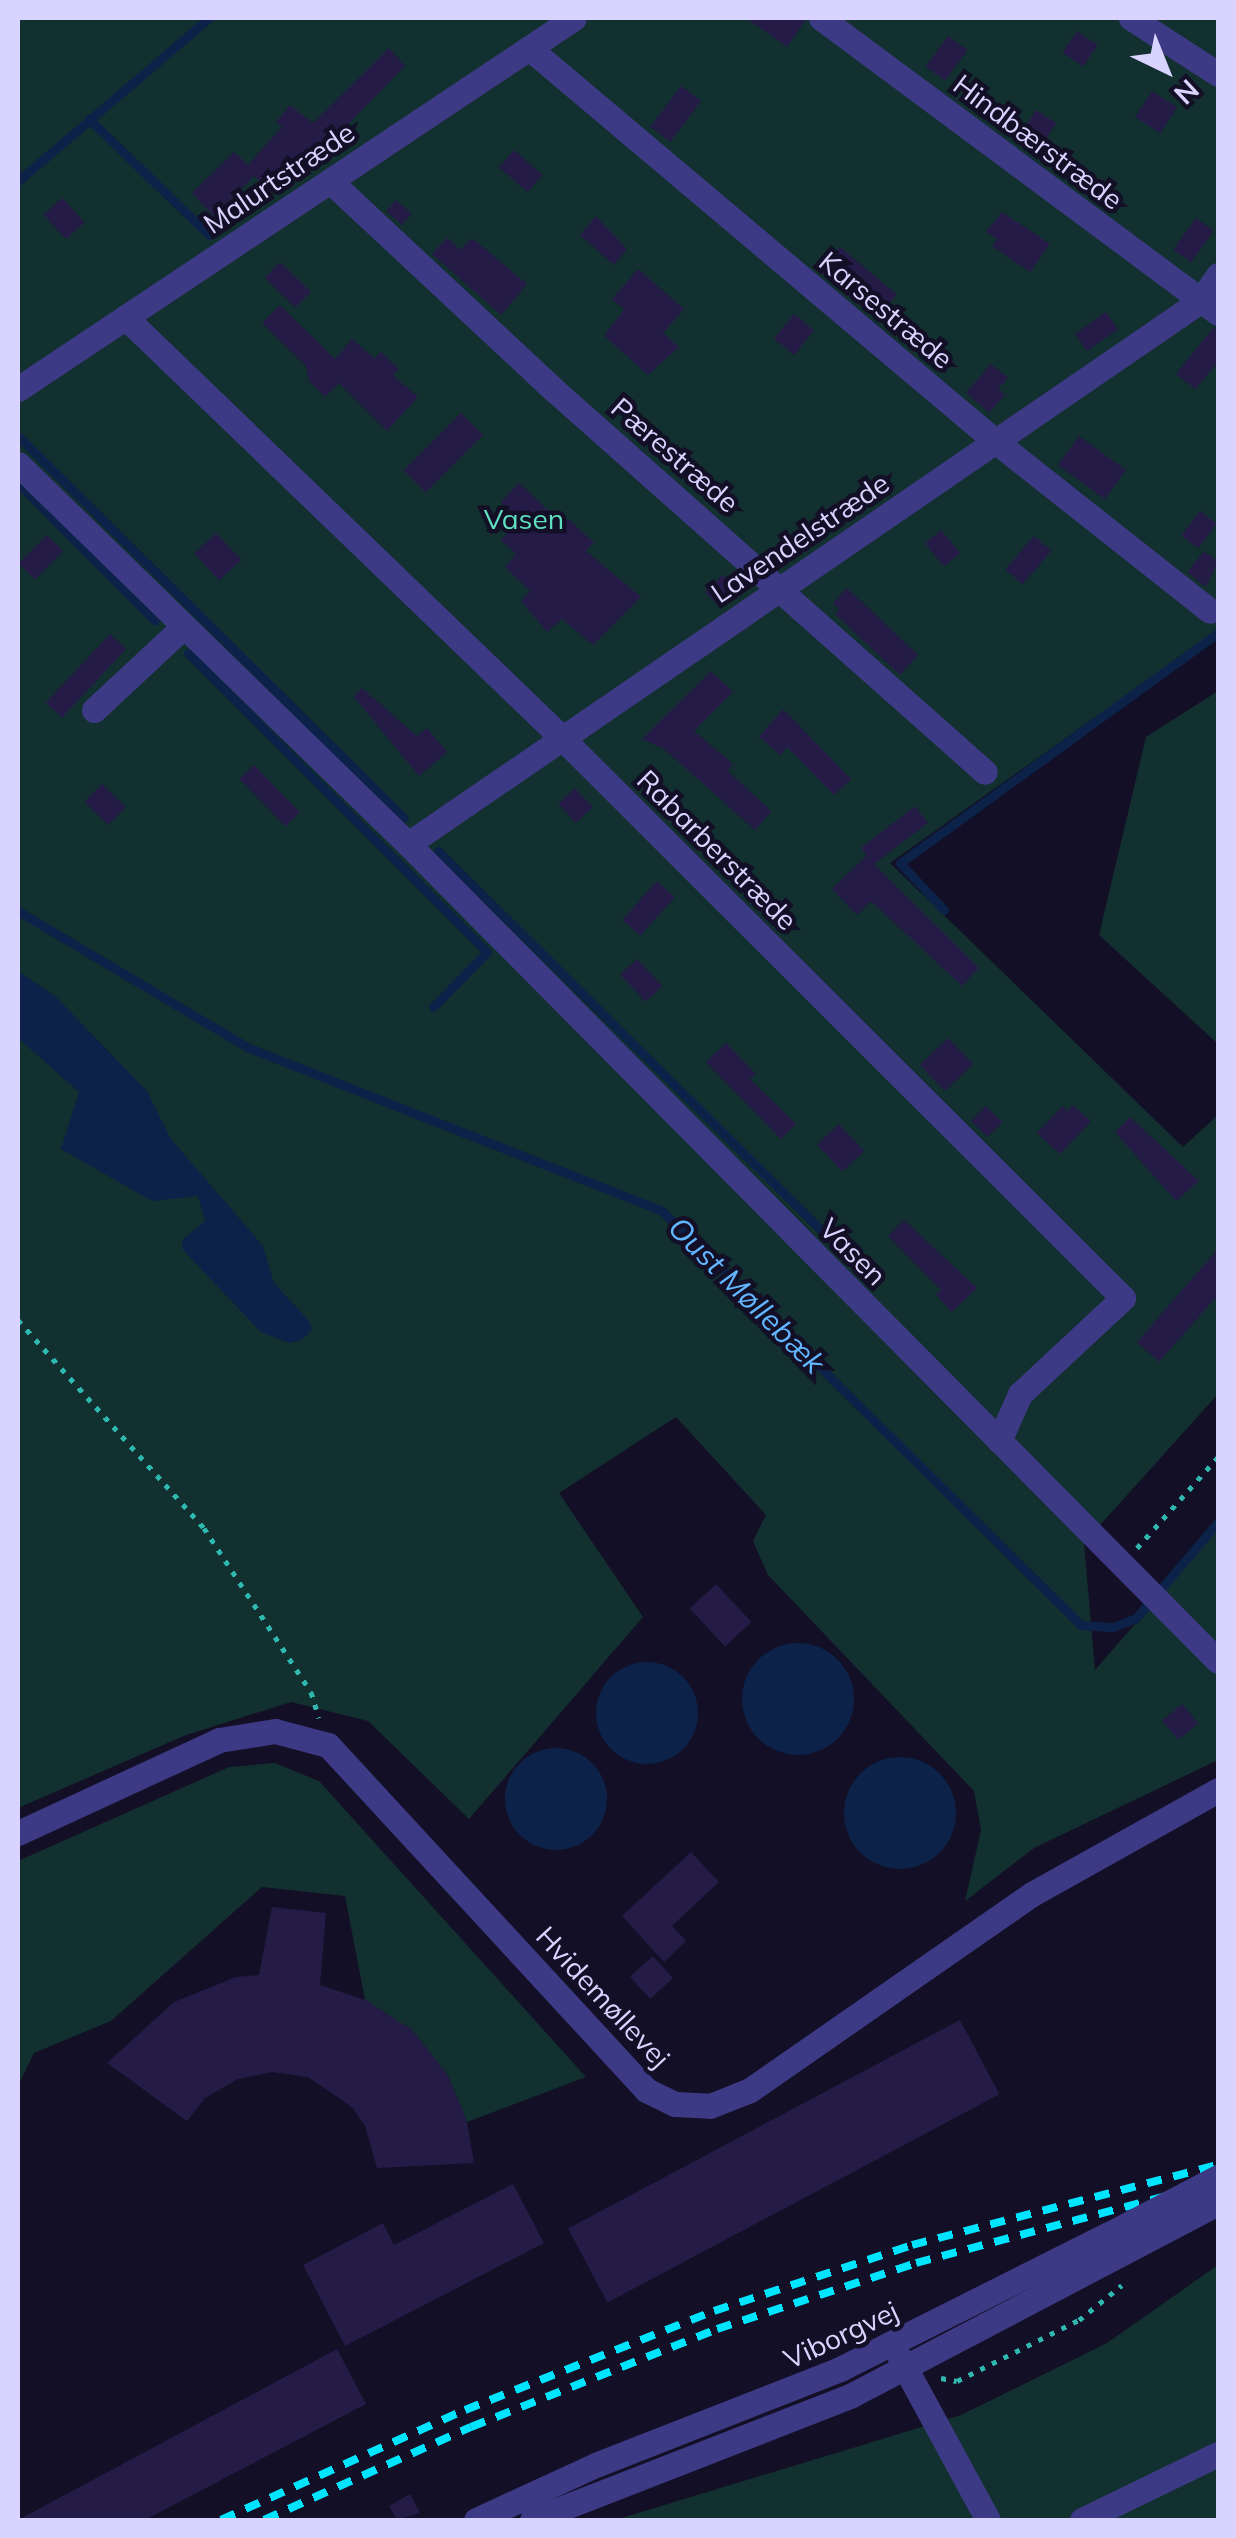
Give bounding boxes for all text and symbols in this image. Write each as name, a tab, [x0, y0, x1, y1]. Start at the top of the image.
north arrow	[1116, 20, 1216, 120]
street label: Hindbærstræde	[947, 67, 1129, 217]
text: N	[1167, 72, 1206, 112]
street label: Malurtstræde	[197, 115, 361, 241]
street label: Karsestræde	[812, 244, 960, 376]
street label: Pærestræde	[604, 391, 746, 519]
street label: Lavendelstræde	[705, 466, 895, 610]
park label: Vasen	[484, 502, 564, 536]
street label: Rabarberstræde	[630, 763, 804, 937]
water label: Oust Møllebæk	[661, 1209, 833, 1381]
street label: Vasen	[813, 1212, 893, 1292]
street label: Hvidemøllevej	[529, 1920, 677, 2074]
street label: Viborgvej	[778, 2294, 904, 2376]

